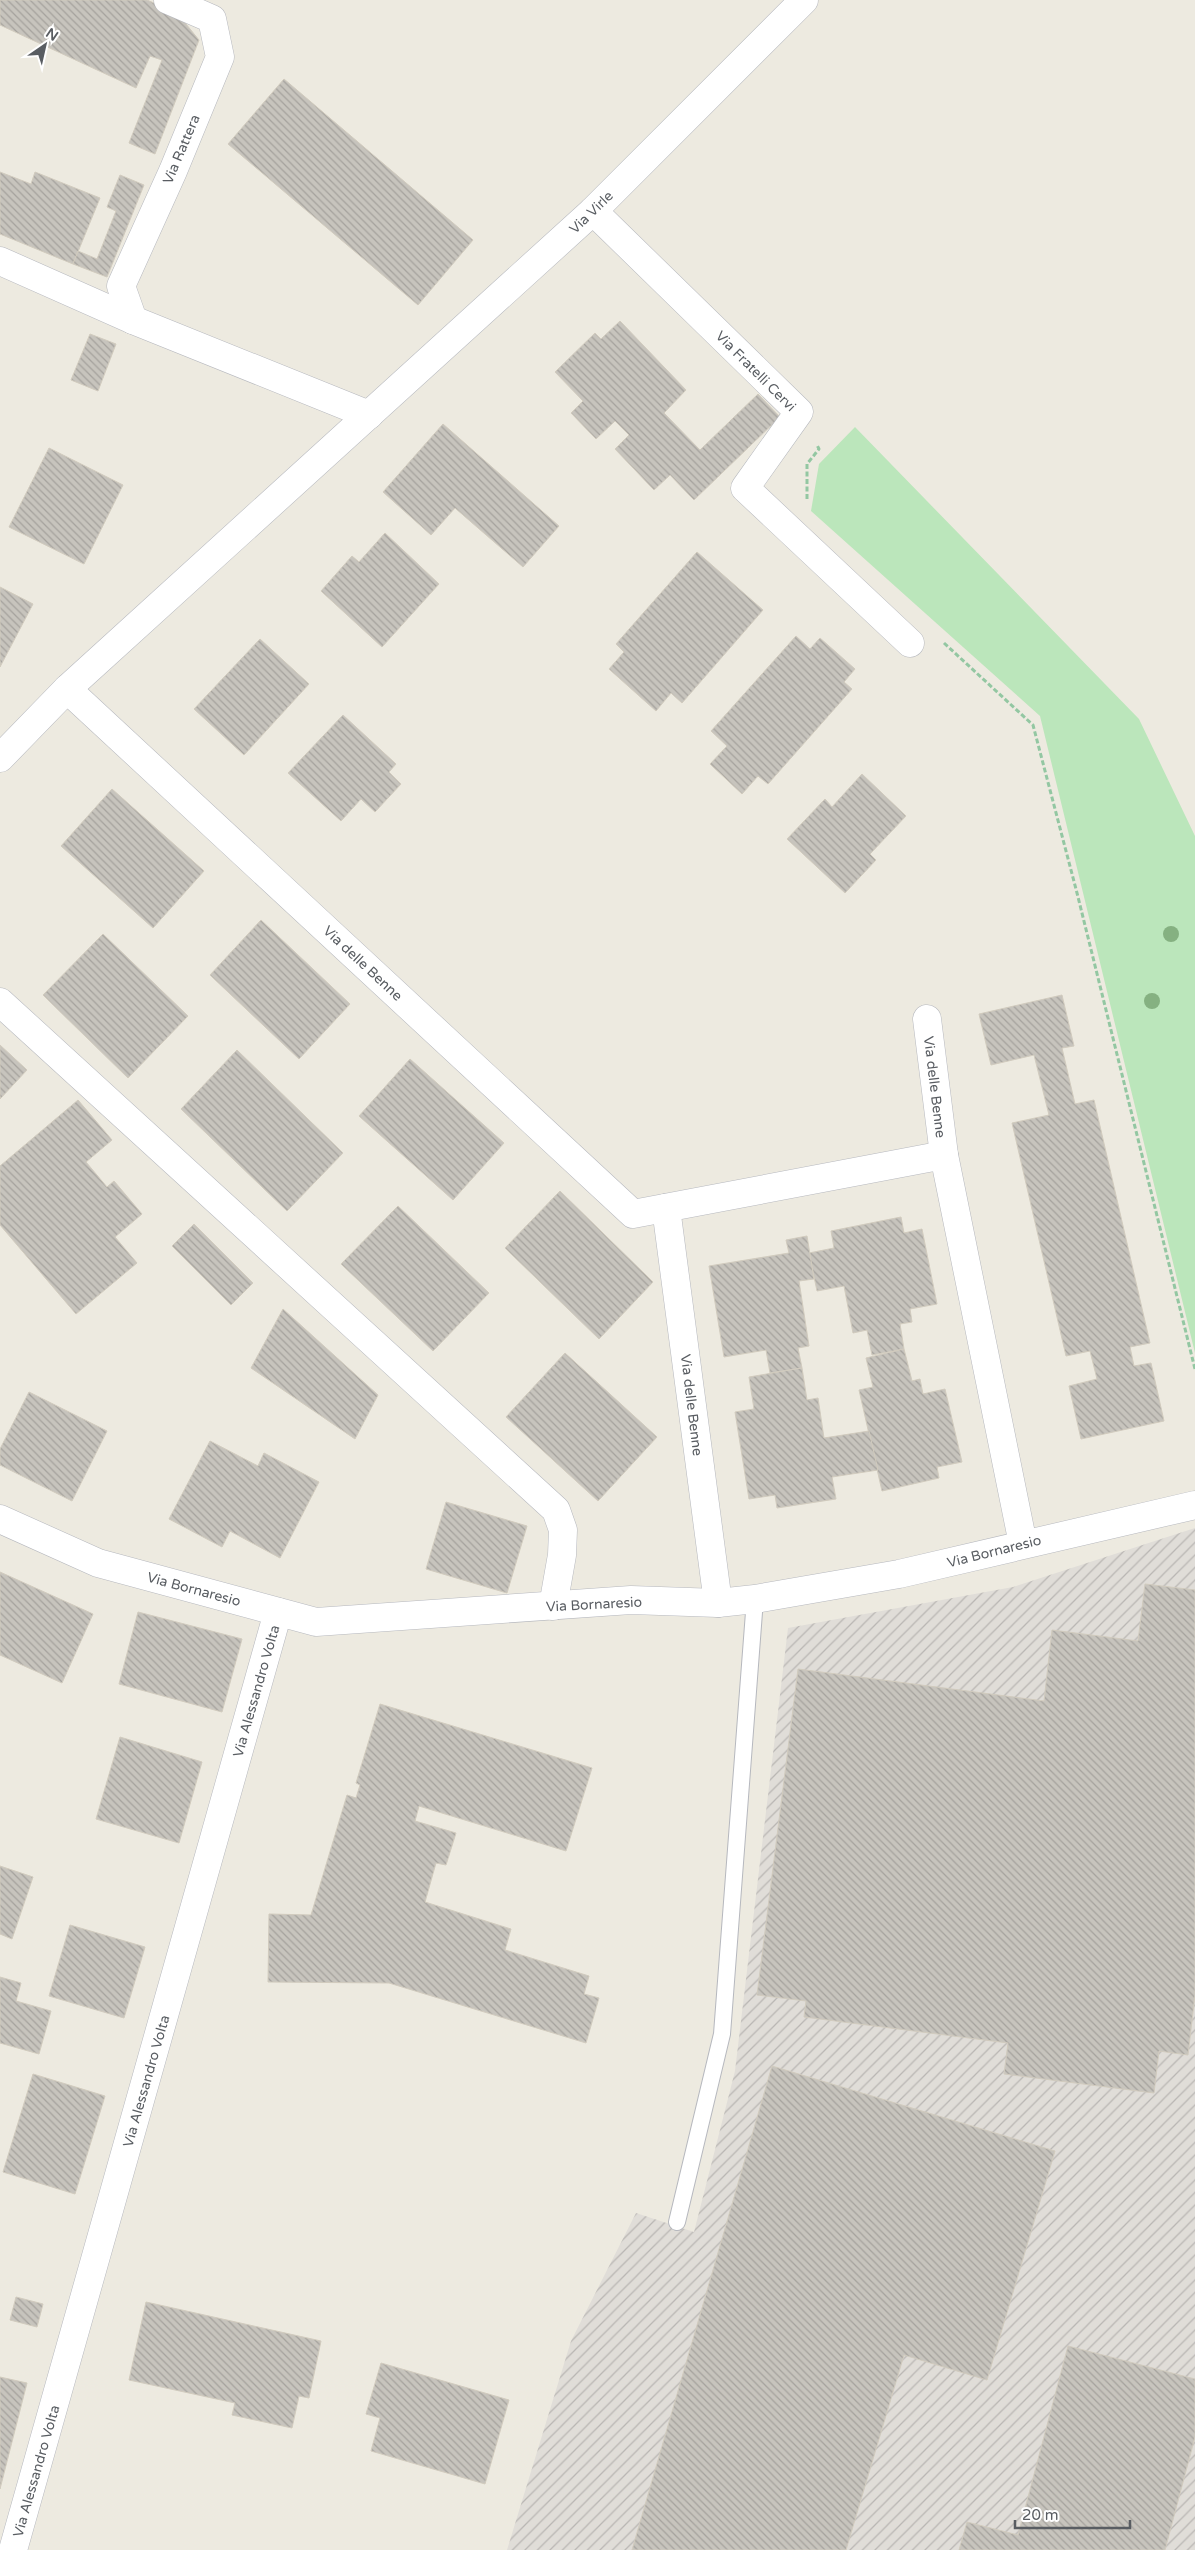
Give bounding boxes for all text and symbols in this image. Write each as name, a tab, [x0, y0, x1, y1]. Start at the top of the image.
north arrow	[20, 20, 70, 70]
text: N	[43, 24, 61, 45]
street label: Via Rattera	[159, 112, 204, 187]
street label: Via Virle	[566, 187, 617, 237]
street label: Via Fratelli Cervi	[712, 328, 799, 415]
street label: Via delle Benne	[319, 922, 406, 1005]
street label: Via delle Benne	[920, 1035, 949, 1139]
street label: Via delle Benne	[677, 1353, 706, 1457]
street label: Via Bornaresio	[945, 1532, 1043, 1571]
street label: Via Bornaresio	[145, 1569, 243, 1610]
street label: Via Bornaresio	[546, 1593, 643, 1616]
street label: Via Alessandro Volta	[229, 1623, 283, 1759]
street label: Via Alessandro Volta	[119, 2013, 173, 2149]
street label: Via Alessandro Volta	[9, 2403, 63, 2539]
scale bar	[1015, 2498, 1130, 2530]
text: 20 m	[1022, 2506, 1059, 2524]

